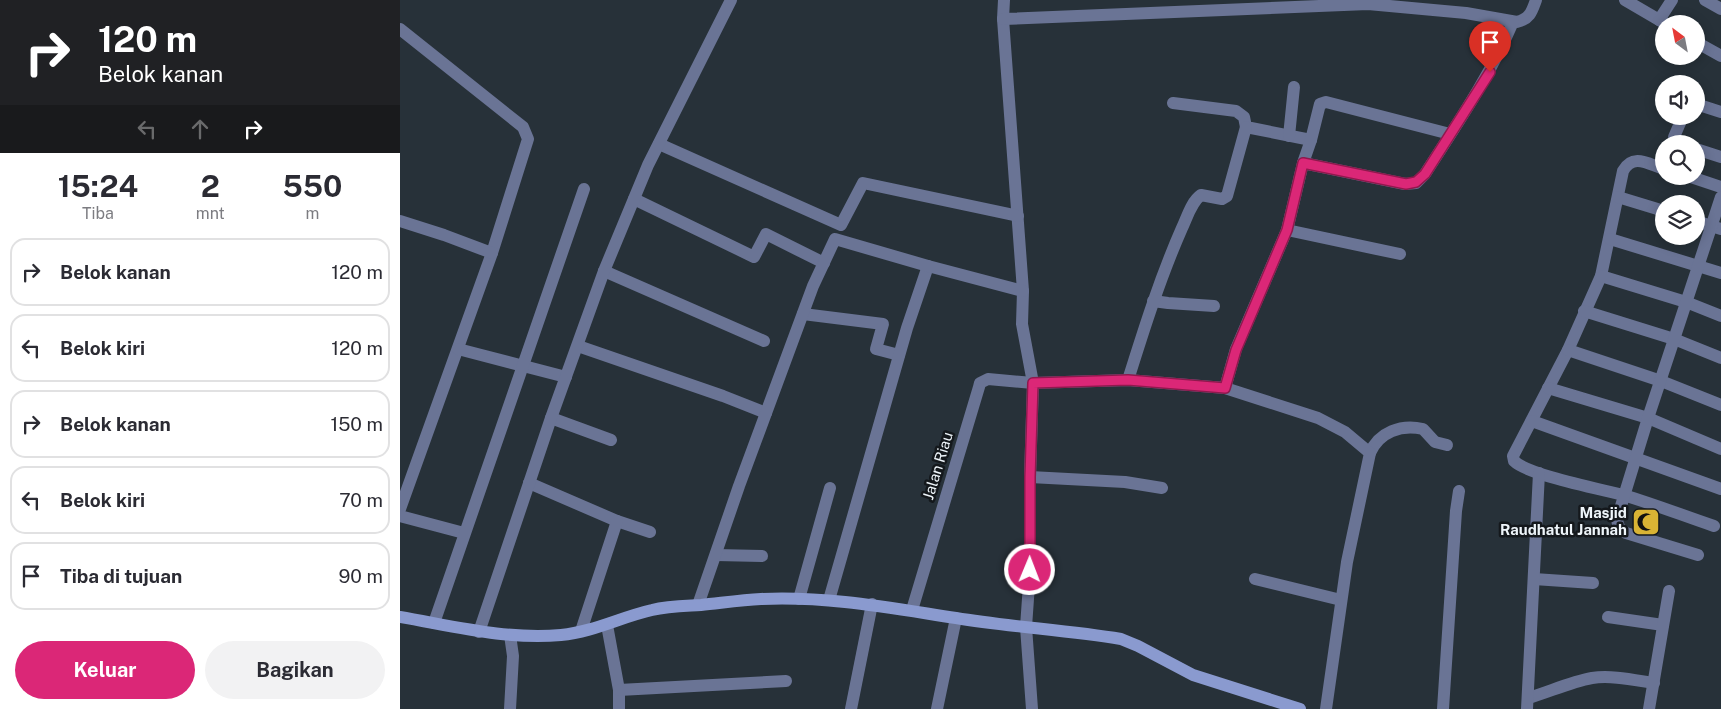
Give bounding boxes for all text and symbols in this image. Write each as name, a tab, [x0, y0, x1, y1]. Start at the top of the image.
north arrow	[1655, 15, 1705, 65]
map controls	[1655, 15, 1705, 245]
text: 120 m	[98, 19, 197, 60]
icon: right	[15, 20, 80, 85]
pin	[1469, 21, 1511, 72]
icon: arrive	[1476, 28, 1504, 56]
text: Belok kanan	[98, 61, 223, 87]
button: sound	[1655, 75, 1705, 125]
icon: left	[133, 115, 161, 143]
icon: ahead	[186, 115, 214, 143]
icon: right	[239, 115, 267, 143]
button: search	[1655, 135, 1705, 185]
text: 15:24	[58, 168, 138, 204]
text: 2	[201, 168, 220, 204]
text: 550	[282, 168, 342, 204]
button: layers	[1655, 195, 1705, 245]
text: Tiba	[82, 204, 114, 223]
text: mnt	[196, 204, 225, 223]
text: m	[305, 204, 319, 223]
icon: right	[17, 258, 45, 286]
text: Belok kanan	[60, 261, 171, 283]
text: 120 m	[331, 261, 383, 283]
icon: left	[17, 334, 45, 362]
text: Belok kiri	[60, 337, 145, 359]
text: 120 m	[331, 337, 383, 359]
icon: right	[17, 410, 45, 438]
text: Belok kanan	[60, 413, 171, 435]
text: 150 m	[330, 413, 383, 435]
street label: Jalan Riau	[919, 430, 956, 502]
icon: left	[17, 486, 45, 514]
text: Belok kiri	[60, 489, 145, 511]
text: 70 m	[339, 489, 383, 511]
place label: Masjid Raudhatul Jannah	[1500, 504, 1627, 538]
mosque icon: Masjid Raudhatul Jannah	[1631, 507, 1661, 537]
position arrow	[1003, 543, 1055, 595]
icon: arrive	[17, 562, 45, 590]
text: Tiba di tujuan	[60, 565, 182, 587]
text: 90 m	[339, 565, 383, 587]
button: Keluar	[15, 641, 195, 699]
button: Bagikan	[205, 641, 385, 699]

